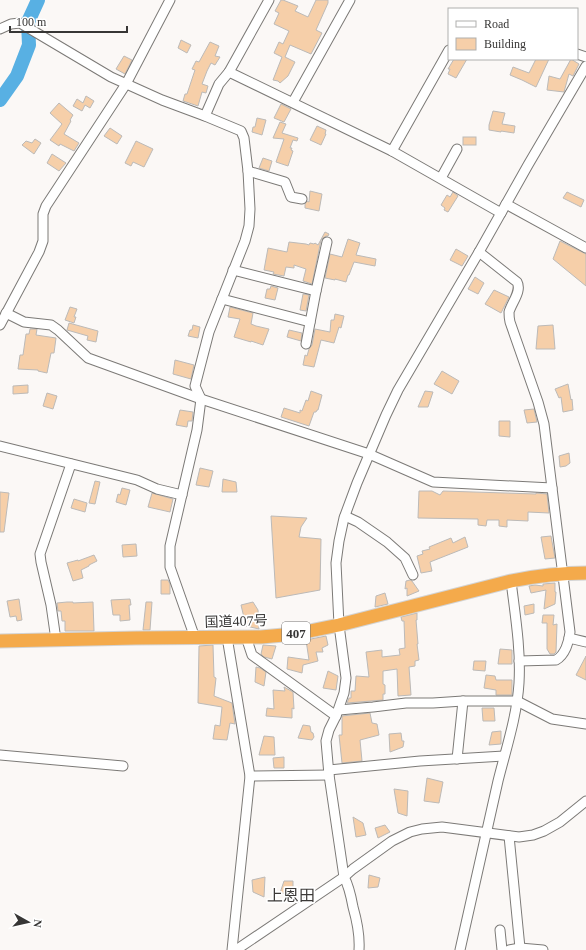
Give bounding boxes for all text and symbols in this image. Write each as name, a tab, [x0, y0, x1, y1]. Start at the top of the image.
scale bar	[10, 8, 127, 34]
legend	[448, 8, 578, 60]
text: 100 m	[16, 15, 47, 29]
text: Road	[484, 17, 509, 31]
text: Building	[484, 37, 526, 51]
street label: 国道407号	[204, 613, 268, 630]
road number: 407	[282, 622, 310, 644]
district label: 上恩田	[267, 887, 315, 904]
north arrow	[8, 902, 48, 942]
text: N	[31, 919, 44, 928]

